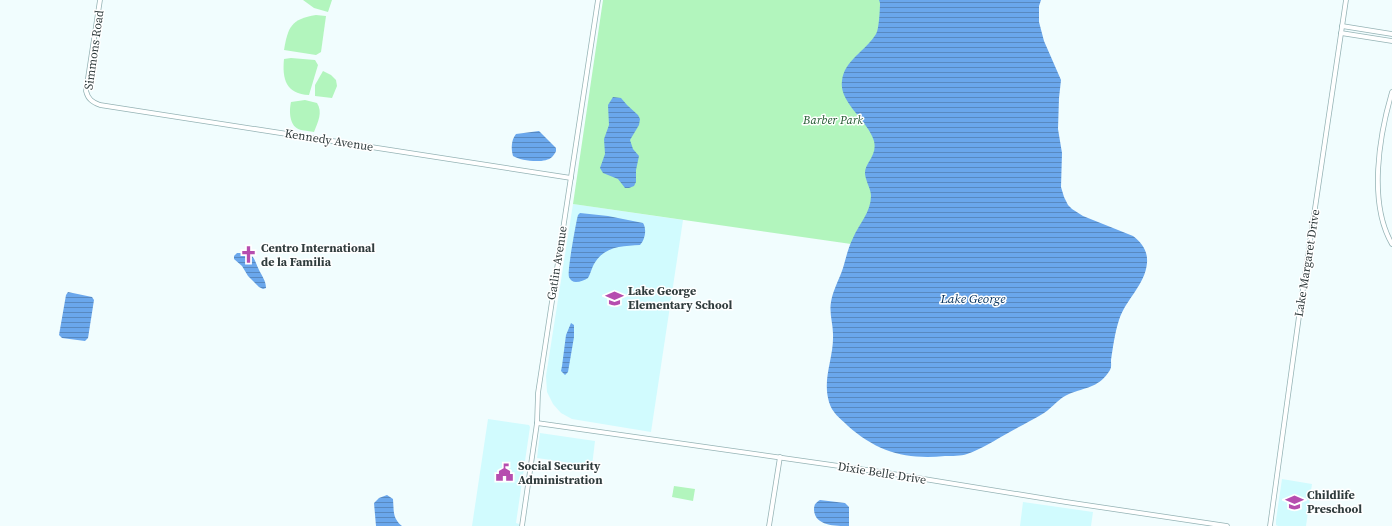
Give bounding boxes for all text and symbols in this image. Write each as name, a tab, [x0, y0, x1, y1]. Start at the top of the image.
street label: Simmons Road	[80, 9, 108, 91]
park label: Barber Park	[802, 112, 863, 128]
street label: Kennedy Avenue	[284, 125, 374, 155]
street label: Lake Margaret Drive	[1291, 208, 1323, 318]
street label: Gatlin Avenue	[543, 225, 571, 301]
place label: Centro International de la Familia	[261, 240, 375, 270]
church icon: Centro International de la Familia	[238, 245, 258, 265]
place label: Lake George Elementary School	[628, 283, 733, 313]
school or university icon: Lake George Elementary School	[605, 288, 625, 308]
water label: Lake George	[939, 290, 1006, 307]
place label: Social Security Administration	[518, 458, 603, 488]
street label: Dixie Belle Drive	[837, 458, 927, 488]
public building icon: Social Security Administration	[495, 463, 515, 483]
place label: Childlife Preschool	[1307, 487, 1362, 517]
school or university icon: Childlife Preschool	[1284, 492, 1304, 512]

